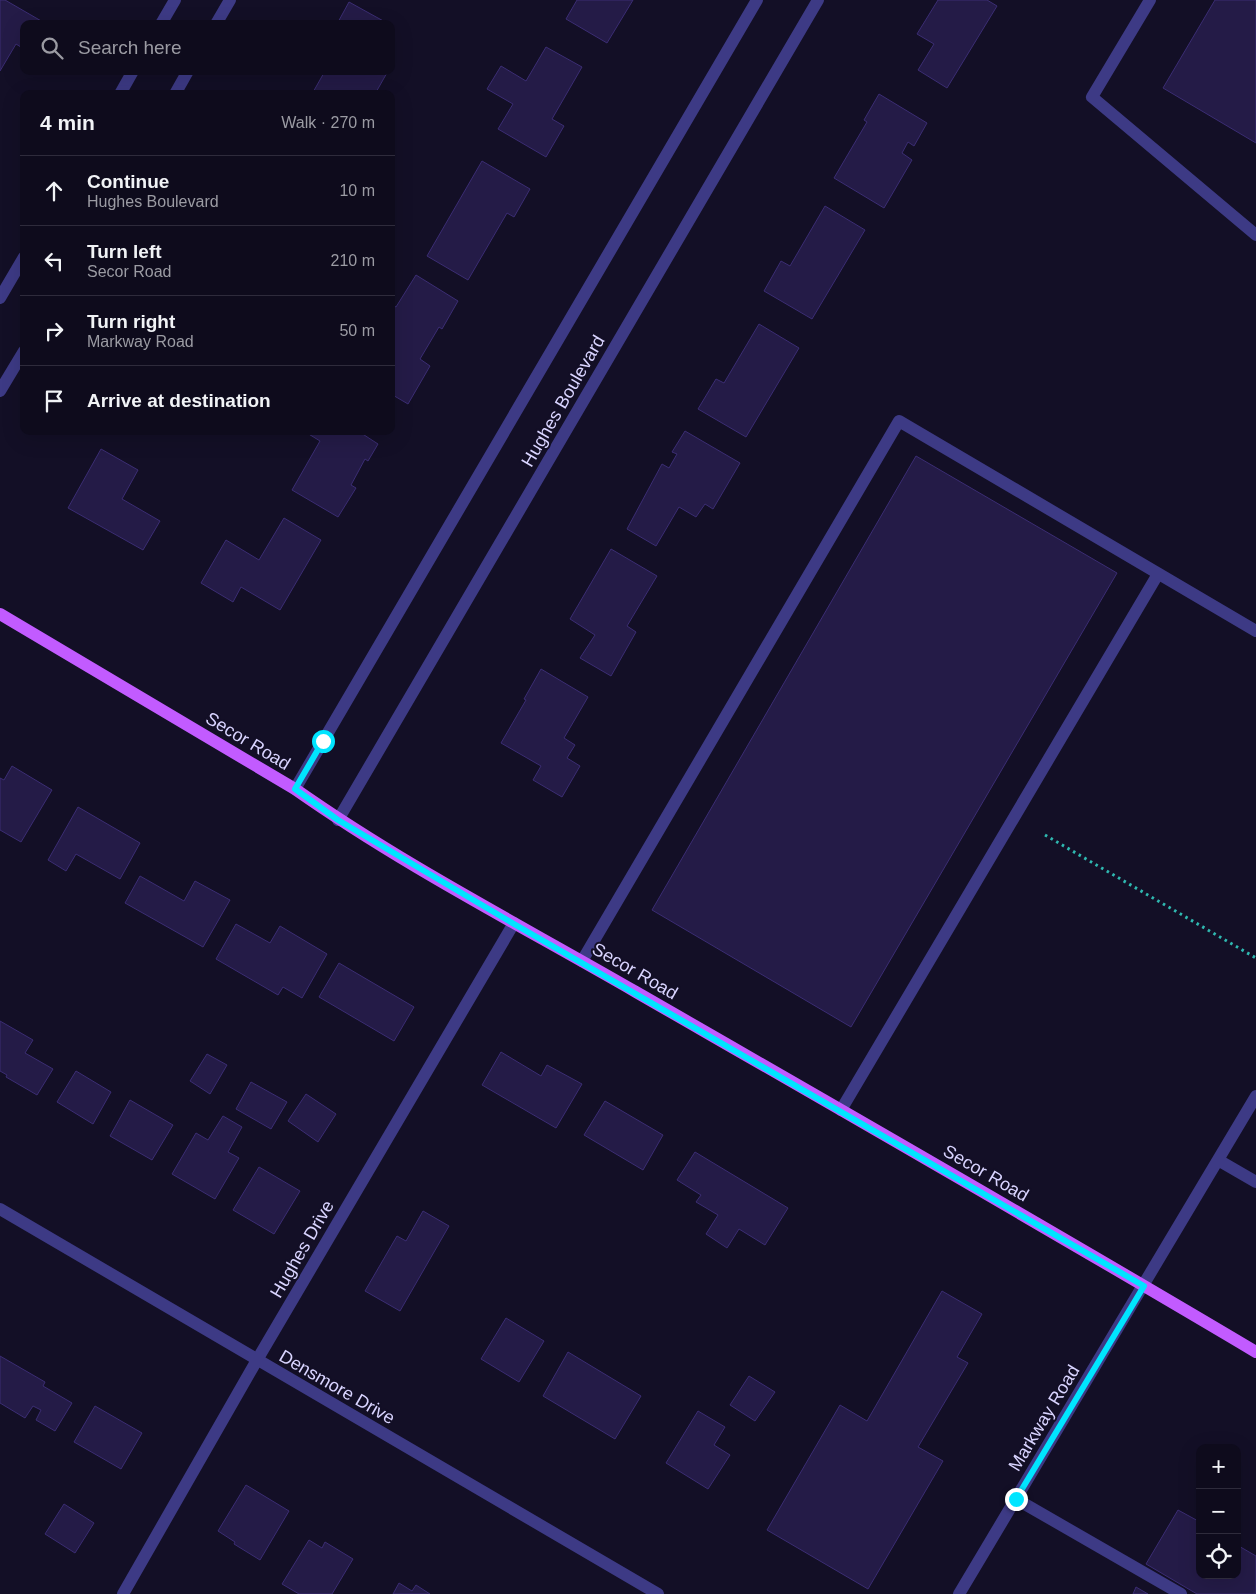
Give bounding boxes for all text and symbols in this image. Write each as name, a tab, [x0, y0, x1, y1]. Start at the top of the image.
search box	[20, 20, 395, 75]
icon: search	[38, 34, 66, 62]
text: Search here	[78, 37, 182, 58]
text: 4 min	[40, 111, 95, 134]
text: Walk · 270 m	[281, 114, 375, 131]
text: Continue	[87, 171, 169, 192]
icon: ahead	[40, 177, 68, 205]
text: 10 m	[339, 182, 375, 199]
text: Hughes Boulevard	[87, 193, 219, 210]
text: Turn left	[87, 241, 162, 262]
icon: left	[40, 247, 68, 275]
text: 210 m	[331, 252, 375, 269]
text: Secor Road	[87, 263, 172, 280]
text: Turn right	[87, 311, 175, 332]
icon: right	[40, 317, 68, 345]
text: 50 m	[339, 322, 375, 339]
street label: Hughes Boulevard	[517, 332, 609, 470]
text: Markway Road	[87, 333, 194, 350]
icon: arrive	[40, 387, 68, 415]
text: Arrive at destination	[87, 390, 271, 411]
street label: Secor Road	[202, 708, 294, 774]
route start	[312, 730, 335, 753]
street label: Secor Road	[589, 939, 681, 1003]
street label: Secor Road	[940, 1141, 1032, 1205]
street label: Hughes Drive	[266, 1197, 338, 1301]
street label: Densmore Drive	[276, 1346, 398, 1428]
street label: Markway Road	[1005, 1361, 1083, 1475]
map controls	[1196, 1444, 1241, 1579]
button: +	[1196, 1444, 1241, 1489]
route end	[1005, 1488, 1028, 1511]
button: −	[1196, 1489, 1241, 1534]
button: locate	[1196, 1534, 1241, 1579]

